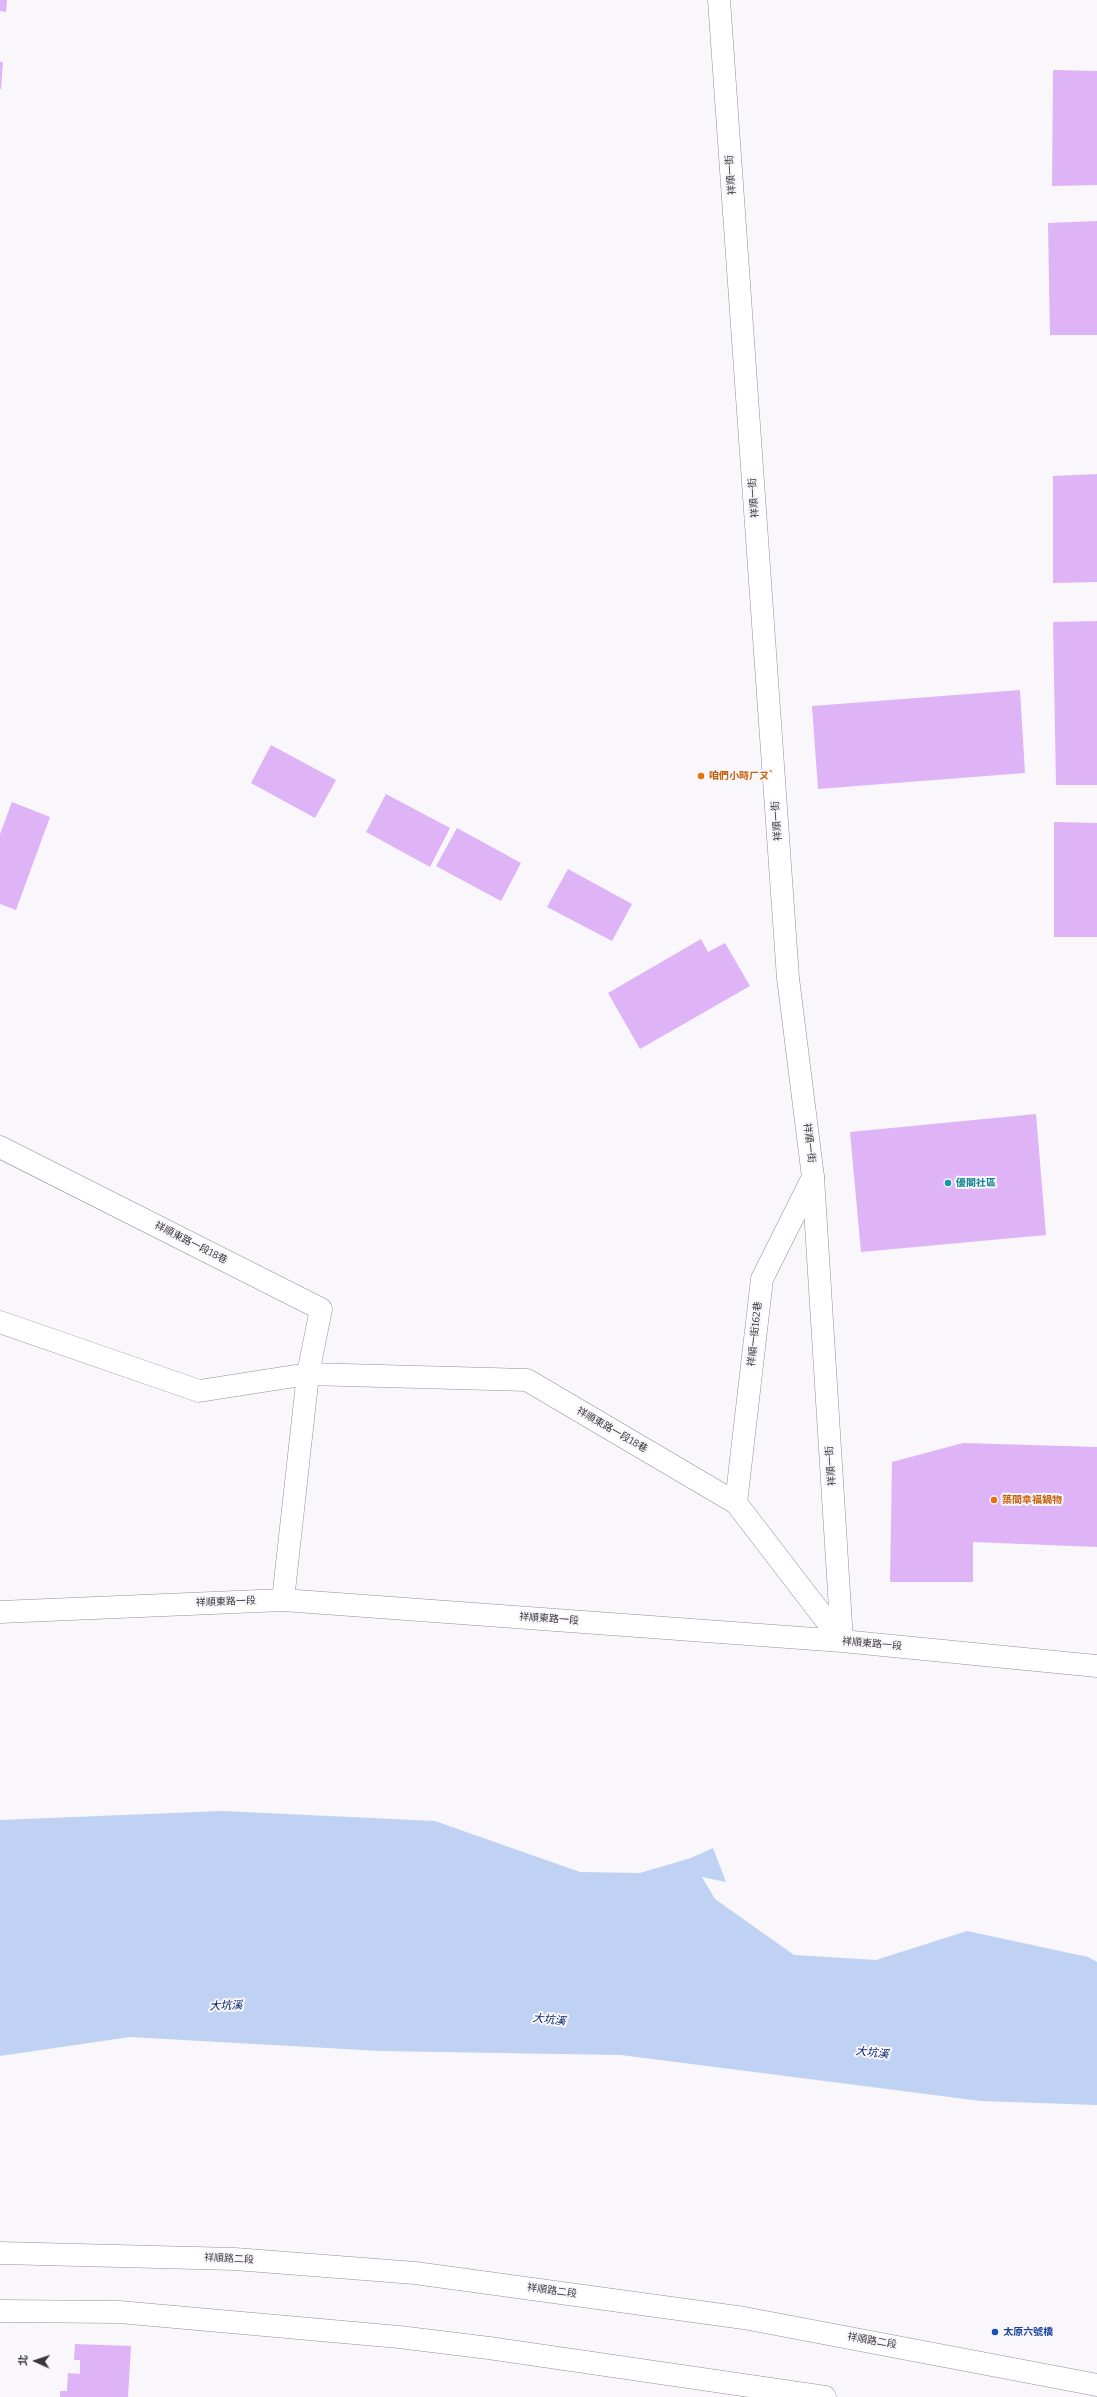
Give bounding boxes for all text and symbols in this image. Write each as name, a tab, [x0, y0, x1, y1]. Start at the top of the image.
street label: 祥順一街	[724, 155, 738, 195]
street label: 祥順一街	[747, 478, 761, 518]
place label: 咱們小時ㄏㄡˋ	[709, 770, 773, 782]
marker: 咱們小時ㄏㄡˋ	[696, 771, 706, 781]
street label: 祥順一街	[770, 801, 784, 841]
street label: 祥順一街	[801, 1122, 817, 1164]
place label: 優閣社區	[956, 1177, 996, 1189]
marker: 優閣社區	[943, 1178, 953, 1188]
street label: 祥順東路一段18巷	[153, 1219, 229, 1267]
street label: 祥順一街162巷	[746, 1301, 764, 1367]
street label: 祥順東路一段18巷	[574, 1405, 650, 1455]
street label: 祥順一街	[824, 1446, 838, 1486]
place label: 築間幸福鍋物	[1002, 1494, 1062, 1506]
marker: 築間幸福鍋物	[989, 1495, 999, 1505]
street label: 祥順東路一段	[196, 1595, 256, 1609]
street label: 祥順東路一段	[519, 1611, 579, 1627]
street label: 祥順東路一段	[842, 1635, 902, 1653]
water label: 大坑溪	[209, 1999, 243, 2013]
water label: 大坑溪	[532, 2012, 566, 2028]
water label: 大坑溪	[855, 2045, 889, 2061]
street label: 祥順路二段	[204, 2252, 254, 2266]
street label: 祥順路二段	[526, 2282, 578, 2300]
place label: 太原六號橋	[1003, 2326, 1053, 2338]
marker: 太原六號橋	[990, 2327, 1000, 2337]
street label: 祥順路二段	[846, 2331, 898, 2351]
north arrow	[16, 2341, 56, 2381]
text: 北	[17, 2355, 30, 2366]

